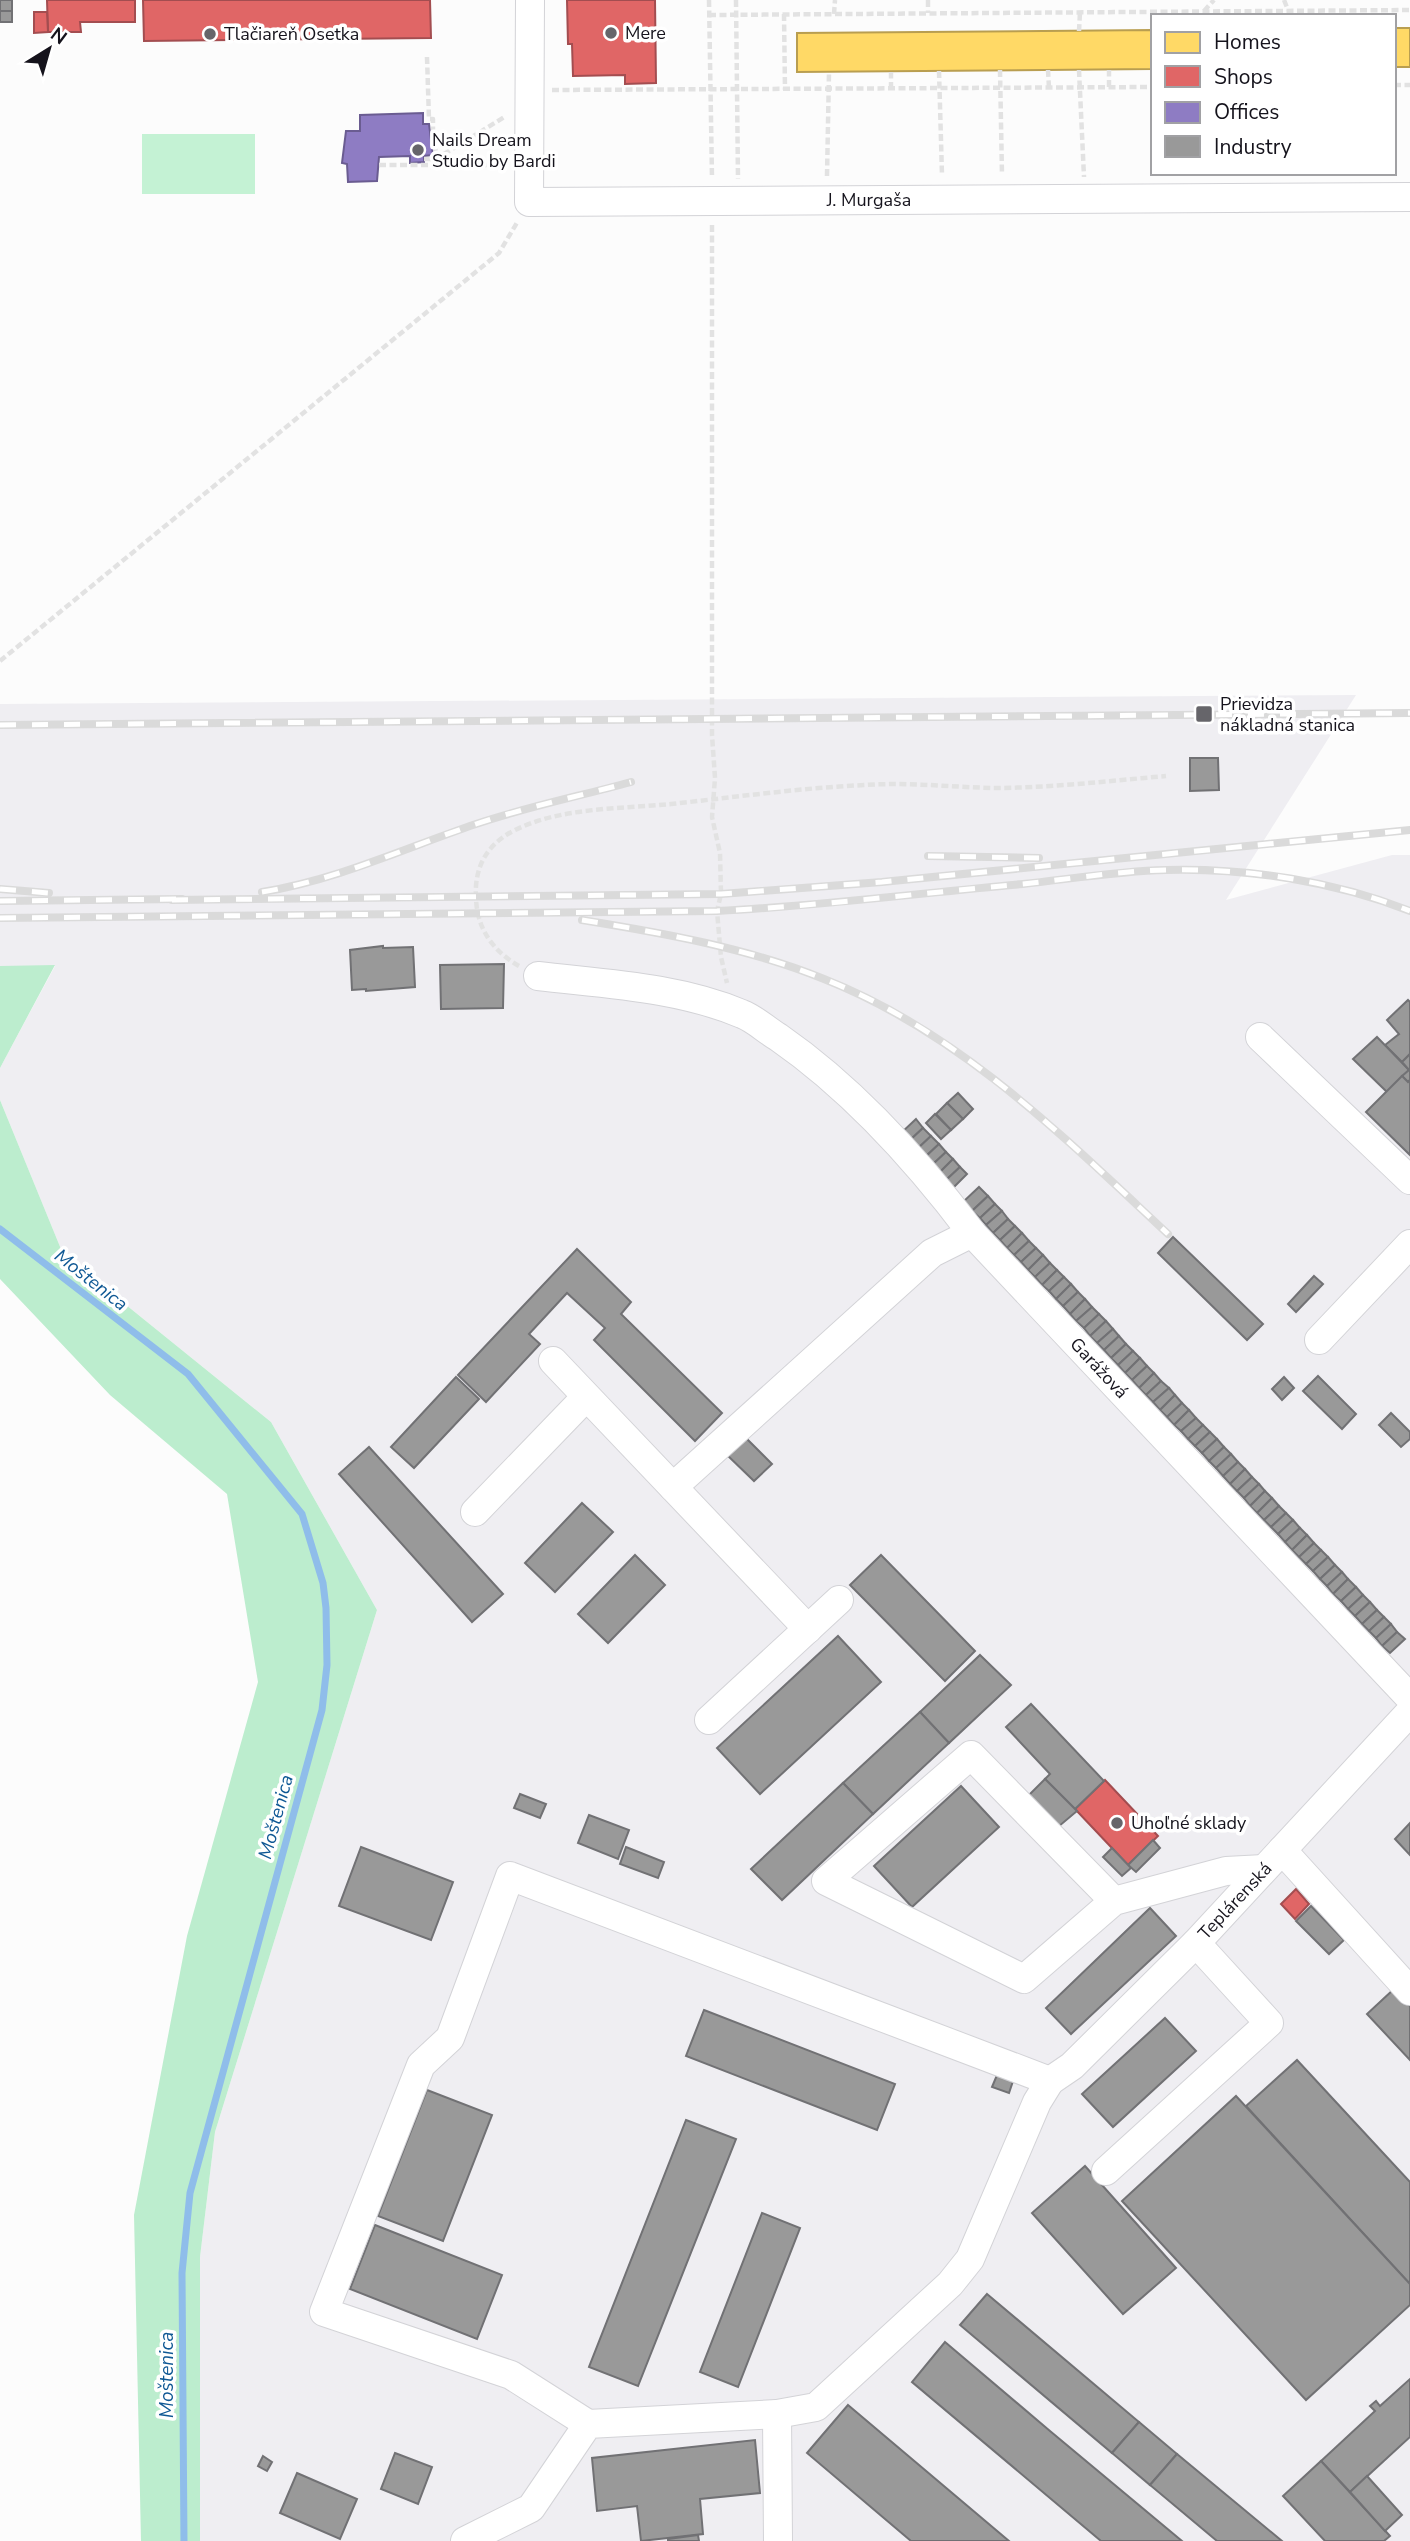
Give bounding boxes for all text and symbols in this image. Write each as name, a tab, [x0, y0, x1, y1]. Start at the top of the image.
north arrow	[14, 14, 84, 84]
legend	[1151, 14, 1396, 175]
place label: Mere	[625, 21, 666, 45]
text: N	[45, 22, 72, 51]
place label: Tlačiareň Osetka	[224, 22, 359, 46]
marker: Mere	[603, 25, 619, 41]
marker: Tlačiareň Osetka	[202, 26, 218, 42]
text: Homes	[1214, 28, 1281, 56]
text: Shops	[1214, 63, 1273, 91]
text: Offices	[1214, 98, 1279, 126]
place label: Nails Dream Studio by Bardi	[432, 128, 556, 173]
text: Industry	[1214, 133, 1292, 161]
marker: Nails Dream Studio by Bardi	[410, 142, 426, 158]
street label: J. Murgaša	[826, 188, 911, 212]
place label: Prievidza nákladná stanica	[1220, 692, 1355, 737]
marker: Prievidza nákladná stanica	[1194, 704, 1214, 724]
water label: Moštenica	[49, 1243, 133, 1317]
street label: Garážová	[1065, 1332, 1133, 1404]
water label: Moštenica	[252, 1772, 300, 1862]
place label: Uhoľné sklady	[1131, 1811, 1247, 1835]
marker: Uhoľné sklady	[1109, 1815, 1125, 1831]
street label: Teplárenská	[1193, 1857, 1277, 1945]
water label: Moštenica	[154, 2332, 180, 2418]

